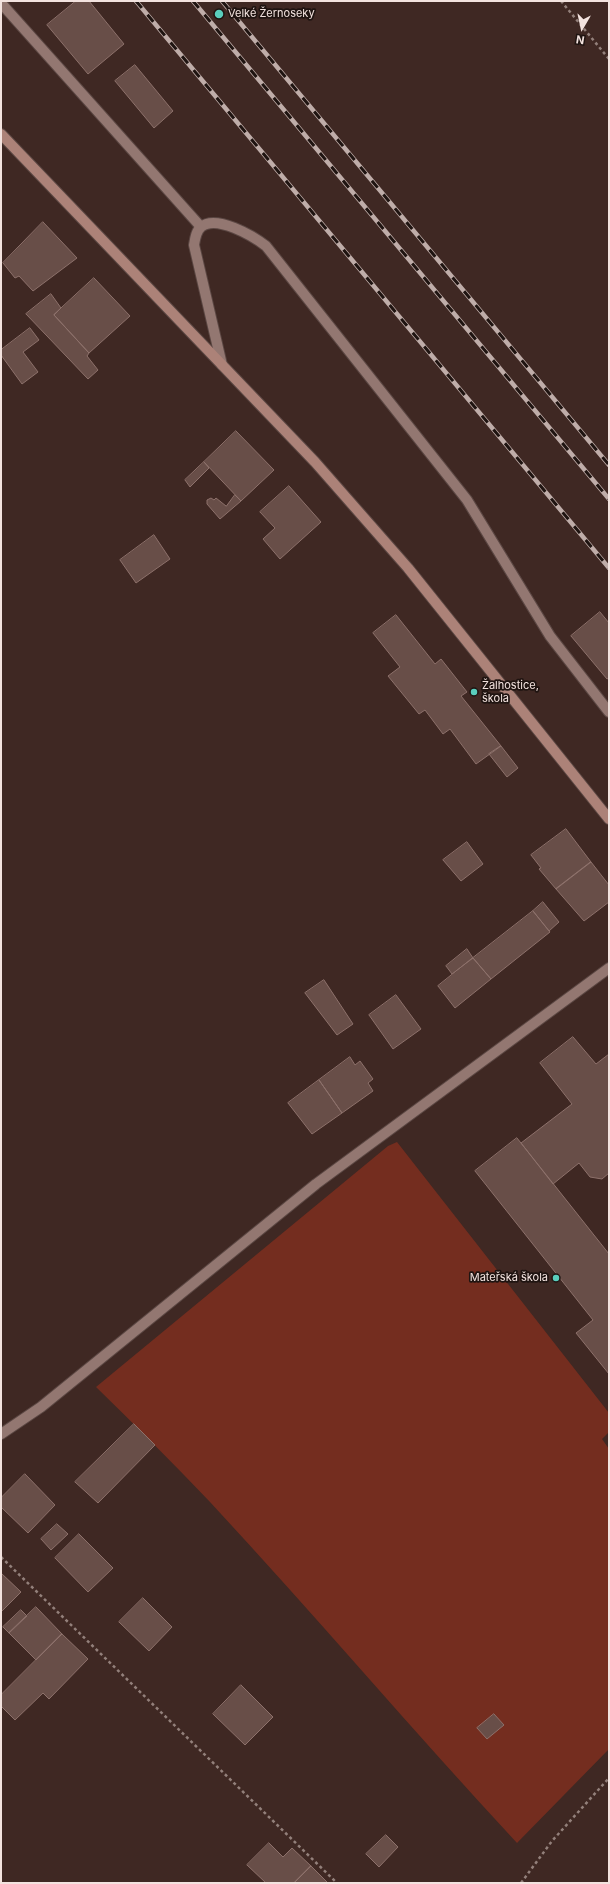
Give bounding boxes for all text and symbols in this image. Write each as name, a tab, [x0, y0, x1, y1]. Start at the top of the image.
place label: Velké Žernoseky	[228, 7, 315, 21]
marker: Velké Žernoseky	[213, 8, 225, 20]
north arrow	[562, 8, 602, 48]
text: N	[575, 32, 585, 47]
place label: Žalhostice, škola	[482, 679, 539, 705]
marker: Žalhostice, škola	[469, 687, 479, 697]
place label: Mateřská škola	[470, 1271, 548, 1285]
marker: Mateřská škola	[551, 1273, 561, 1283]

